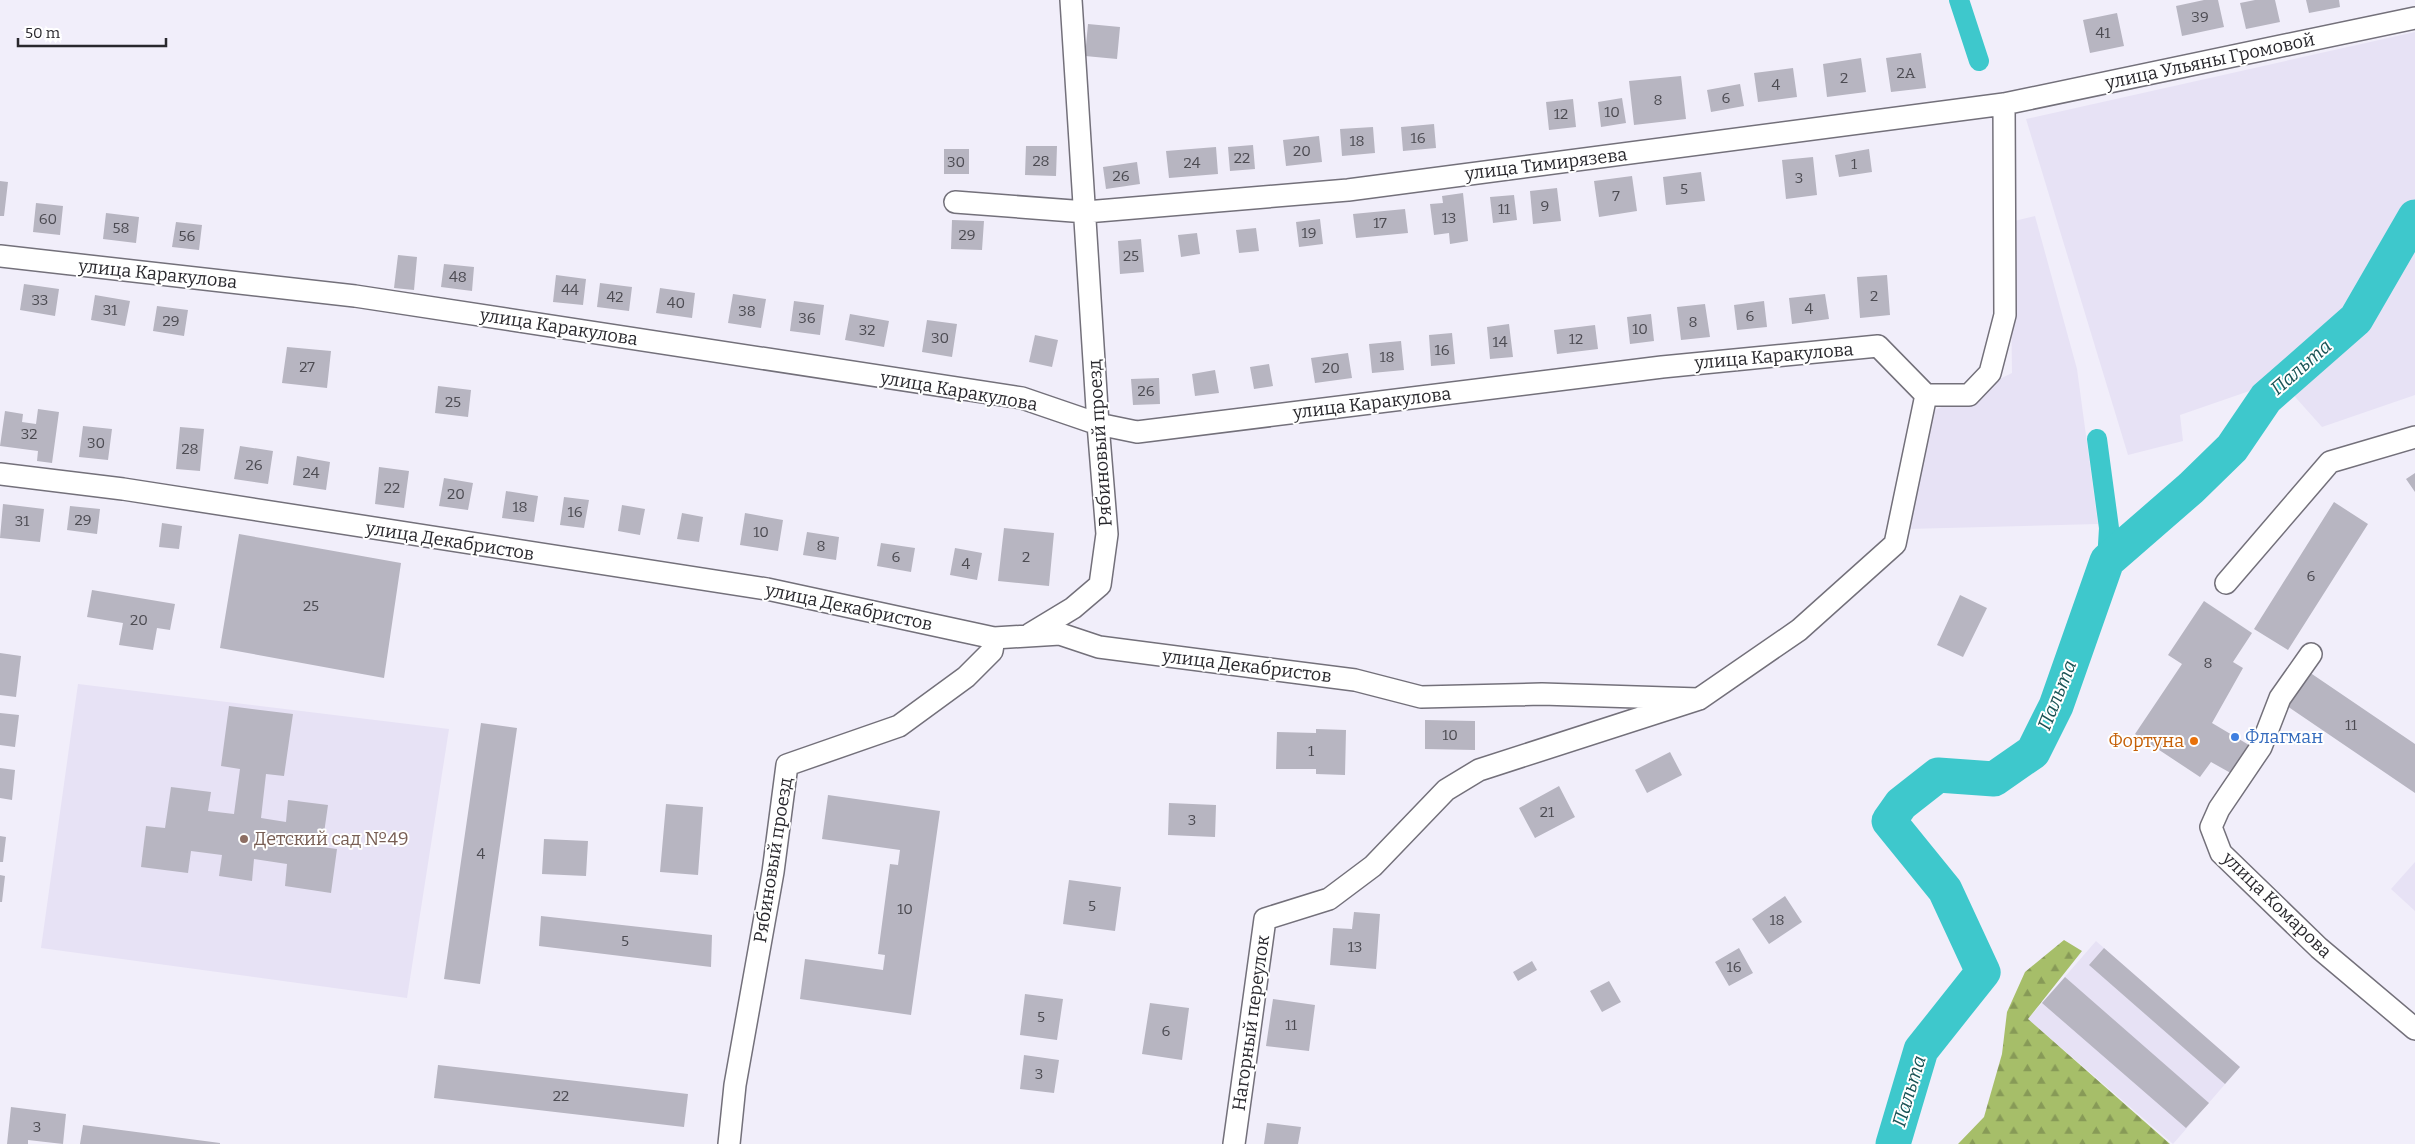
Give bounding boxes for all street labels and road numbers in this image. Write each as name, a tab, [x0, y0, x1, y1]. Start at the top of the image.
street label: улица Ульяны Громовой	[2102, 28, 2317, 94]
street label: улица Тимирязева	[1463, 143, 1629, 185]
street label: улица Каракулова	[77, 255, 239, 293]
street label: улица Каракулова	[478, 304, 640, 350]
street label: улица Каракулова	[1693, 338, 1854, 374]
street label: Рябиновый проезд	[1083, 359, 1117, 527]
street label: улица Каракулова	[878, 366, 1040, 416]
street label: улица Каракулова	[1291, 382, 1453, 424]
street label: улица Декабристов	[363, 517, 536, 565]
street label: улица Декабристов	[762, 578, 935, 635]
street label: улица Декабристов	[1160, 645, 1333, 687]
street label: Рябиновый проезд	[749, 776, 797, 944]
street label: улица Комарова	[2217, 847, 2336, 963]
street label: Нагорный переулок	[1228, 933, 1274, 1112]

